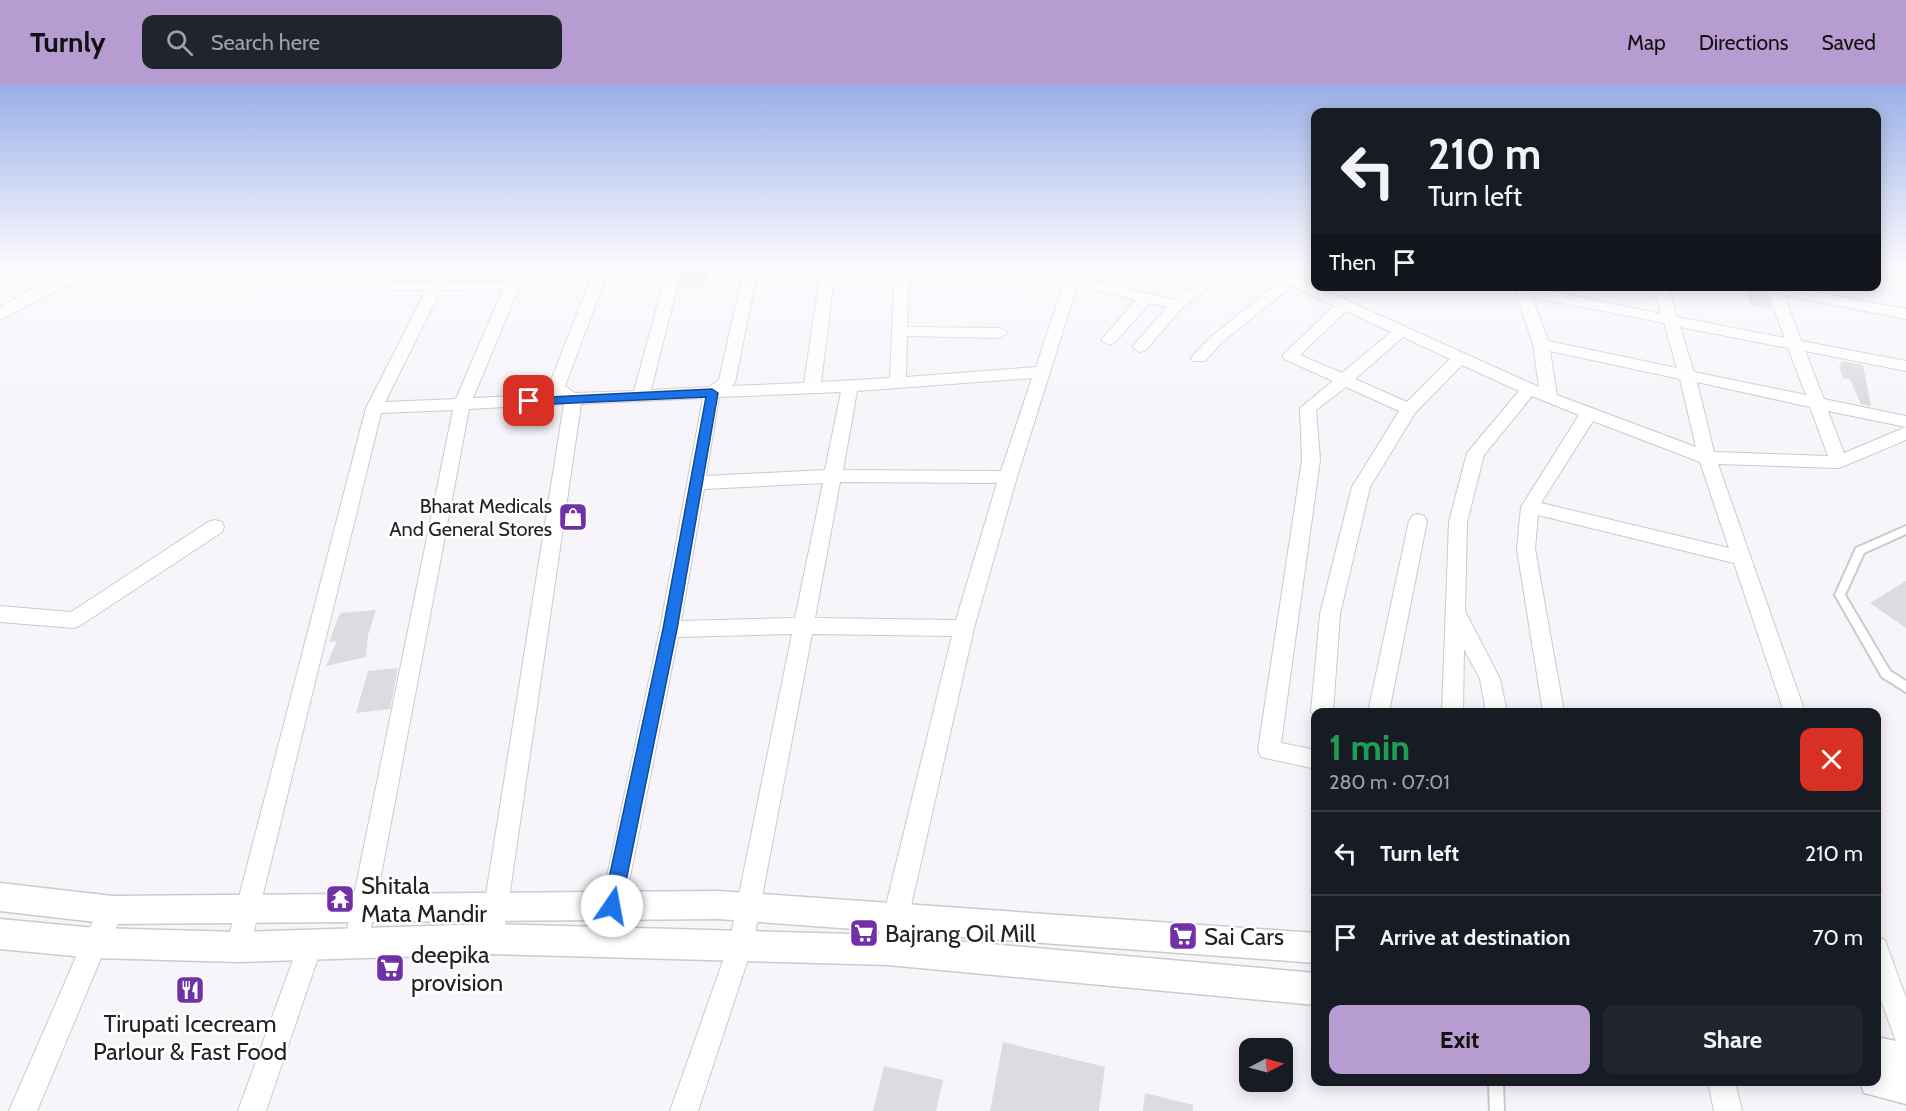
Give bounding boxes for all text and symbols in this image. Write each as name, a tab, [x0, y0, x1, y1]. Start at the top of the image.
search box	[142, 15, 562, 69]
text: Turnly	[30, 25, 106, 59]
icon: search	[163, 26, 196, 59]
text: Search here	[211, 29, 320, 56]
text: Map	[1627, 30, 1666, 55]
text: Directions	[1699, 30, 1788, 55]
text: Saved	[1821, 30, 1876, 55]
text: 210 m	[1428, 128, 1541, 180]
icon: left	[1329, 132, 1407, 210]
text: Turn left	[1428, 180, 1522, 213]
icon: arrive	[1388, 246, 1421, 279]
text: Then	[1329, 249, 1376, 276]
pin	[503, 375, 554, 426]
icon: arrive	[512, 384, 545, 417]
place label: Bharat Medicals And General Stores	[389, 494, 552, 541]
shop icon: Bharat Medicals And General Stores	[557, 501, 589, 533]
text: 1 min	[1329, 725, 1410, 769]
button: close	[1800, 728, 1863, 791]
text: 280 m · 07:01	[1329, 770, 1450, 794]
icon: left	[1329, 837, 1362, 870]
text: Turn left	[1380, 840, 1459, 867]
text: 210 m	[1805, 840, 1863, 867]
place label: Shitala Mata Mandir	[361, 871, 487, 928]
position arrow	[580, 874, 644, 938]
temple icon: Shitala Mata Mandir	[324, 883, 356, 915]
supermarket icon: Bajrang Oil Mill	[848, 917, 880, 949]
place label: Bajrang Oil Mill	[885, 919, 1036, 948]
supermarket icon: Sai Cars	[1167, 920, 1199, 952]
icon: arrive	[1329, 921, 1362, 954]
place label: Sai Cars	[1204, 922, 1284, 951]
text: Arrive at destination	[1380, 924, 1570, 951]
text: 70 m	[1813, 924, 1863, 951]
place label: deepika provision	[411, 940, 503, 997]
supermarket icon: deepika provision	[374, 952, 406, 984]
restaurant icon: Tirupati Icecream Parlour & Fast Food	[174, 974, 206, 1006]
button: Exit	[1329, 1005, 1590, 1074]
button: Share	[1602, 1005, 1863, 1074]
place label: Tirupati Icecream Parlour & Fast Food	[93, 1009, 287, 1066]
north arrow	[1239, 1038, 1293, 1092]
map controls	[1239, 1038, 1293, 1092]

